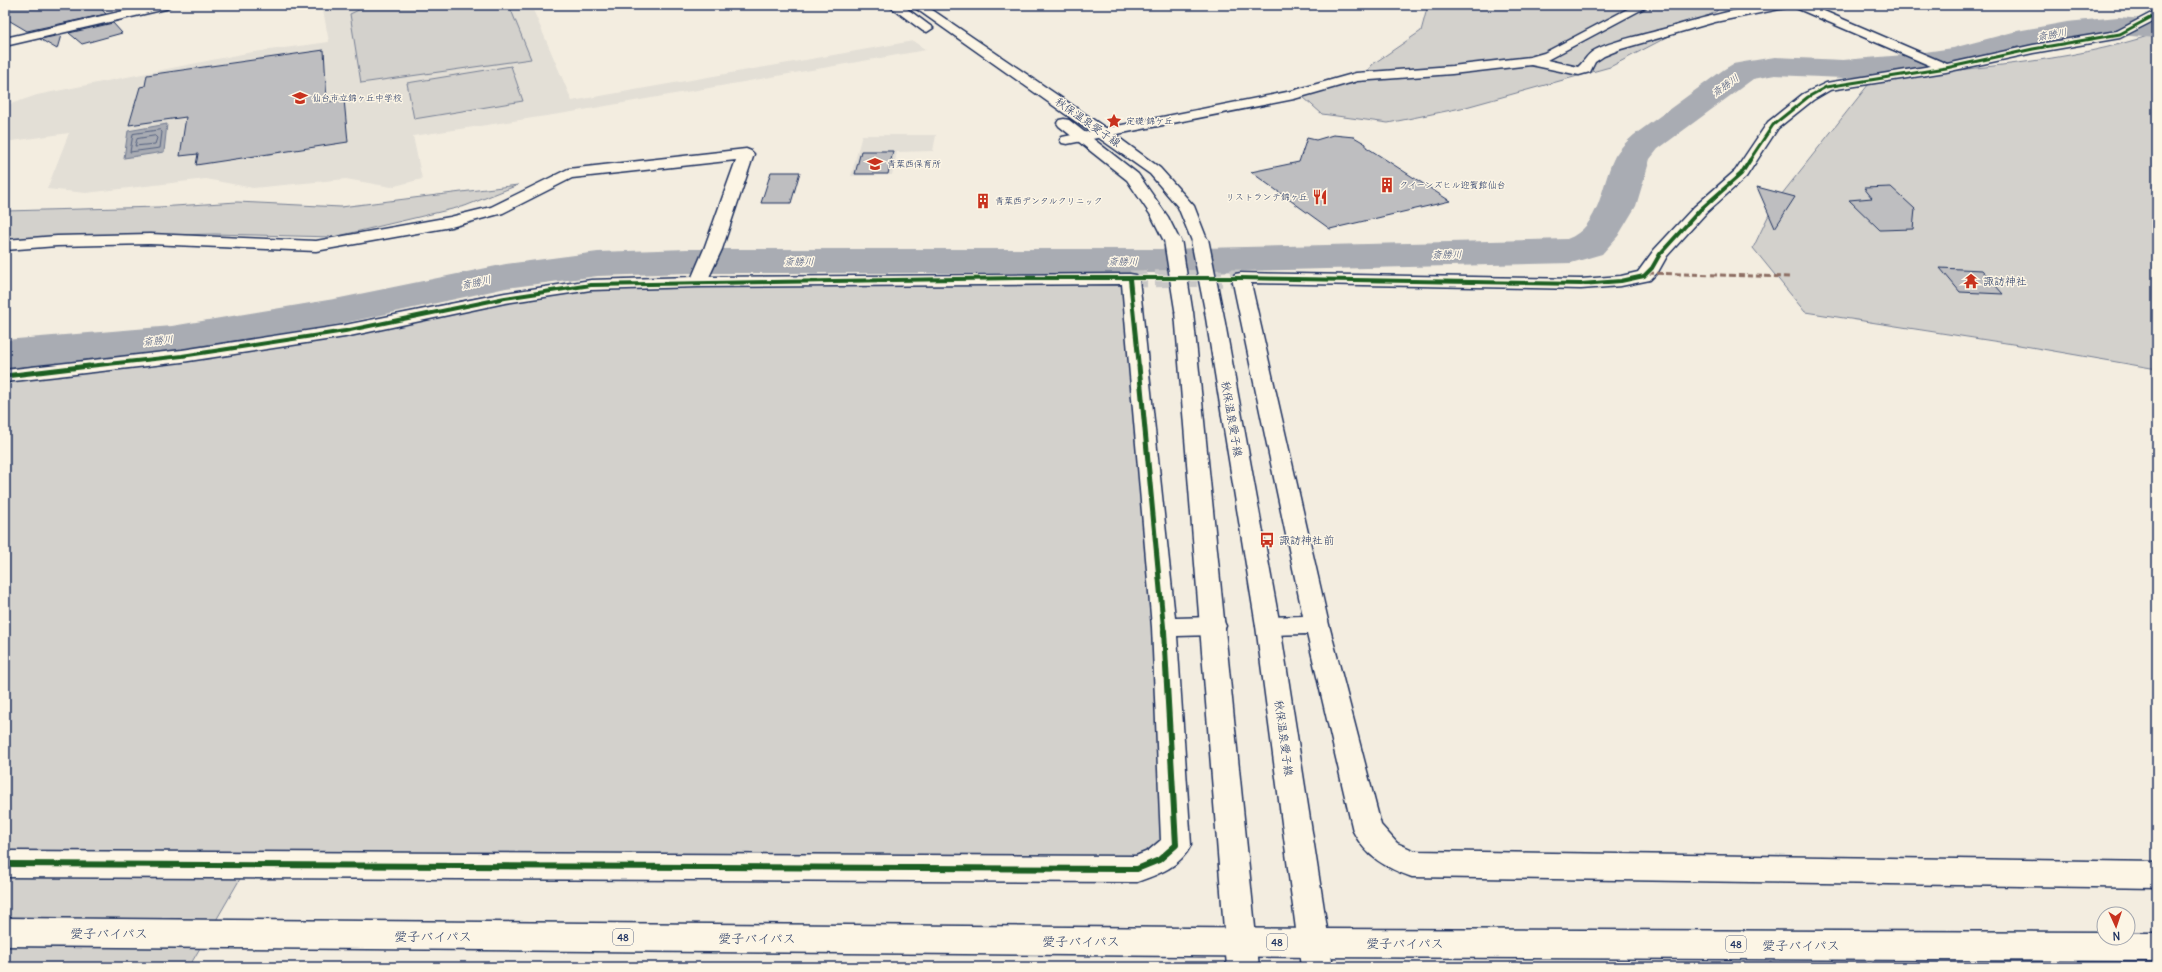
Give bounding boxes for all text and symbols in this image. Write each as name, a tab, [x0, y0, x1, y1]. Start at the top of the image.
water label: 斎勝川	[2036, 25, 2068, 43]
water label: 斎勝川	[1709, 71, 1741, 99]
school or university icon: 仙台市立錦ヶ丘中学校	[291, 89, 309, 107]
place label: 仙台市立錦ヶ丘中学校	[312, 92, 402, 103]
street label: 秋保温泉愛子線	[1052, 94, 1124, 150]
place icon: 定礎 錦ケ丘	[1105, 112, 1123, 130]
place label: 定礎 錦ケ丘	[1126, 115, 1173, 126]
school or university icon: 青葉西保育所	[866, 155, 884, 173]
place label: 青葉西保育所	[887, 158, 941, 169]
building icon: クイーンズヒル迎賓館仙台	[1378, 176, 1396, 194]
place label: クイーンズヒル迎賓館仙台	[1399, 179, 1505, 190]
restaurant icon: リストランテ錦ヶ丘	[1311, 188, 1329, 206]
place label: リストランテ錦ヶ丘	[1226, 191, 1308, 202]
building icon: 青葉西デンタルクリニック	[974, 192, 992, 210]
place label: 青葉西デンタルクリニック	[995, 195, 1102, 206]
water label: 斎勝川	[1432, 248, 1462, 261]
water label: 斎勝川	[784, 255, 814, 268]
water label: 斎勝川	[1108, 255, 1138, 268]
temple icon: 諏訪神社	[1962, 272, 1980, 290]
water label: 斎勝川	[460, 273, 492, 292]
place label: 諏訪神社	[1983, 274, 2027, 288]
water label: 斎勝川	[142, 332, 174, 349]
street label: 秋保温泉愛子線	[1218, 380, 1246, 458]
bus stop icon: 諏訪神社前	[1258, 531, 1276, 549]
place label: 諏訪神社前	[1279, 533, 1334, 547]
street label: 秋保温泉愛子線	[1272, 699, 1296, 777]
north arrow	[2096, 906, 2136, 946]
street label: 愛子バイパス	[70, 925, 148, 942]
street label: 愛子バイパス	[394, 928, 472, 945]
road number: 48	[613, 929, 633, 945]
text: N	[2112, 929, 2121, 943]
street label: 愛子バイパス	[718, 930, 796, 947]
street label: 愛子バイパス	[1042, 933, 1120, 950]
road number: 48	[1267, 934, 1287, 950]
street label: 愛子バイパス	[1366, 935, 1444, 952]
road number: 48	[1726, 936, 1746, 952]
street label: 愛子バイパス	[1762, 937, 1840, 954]

